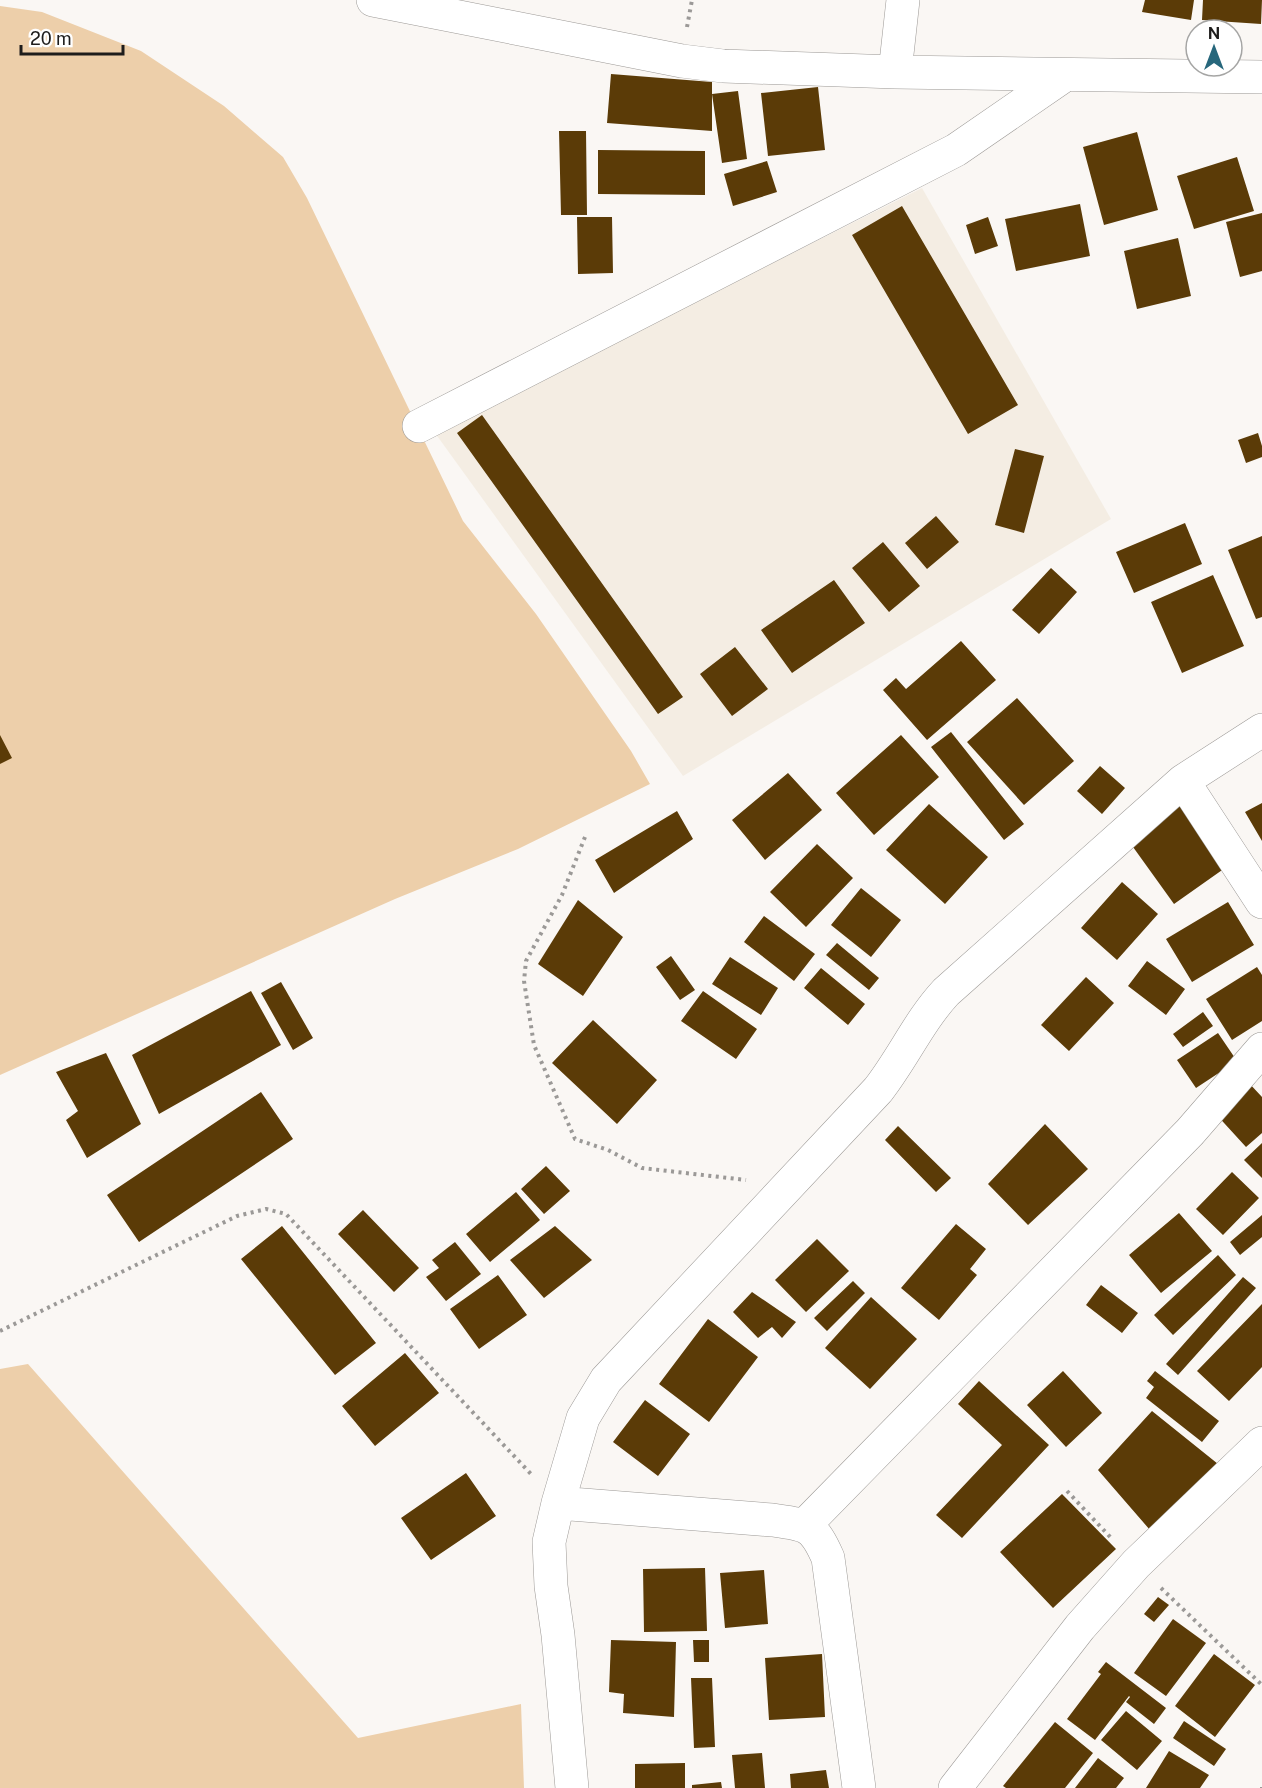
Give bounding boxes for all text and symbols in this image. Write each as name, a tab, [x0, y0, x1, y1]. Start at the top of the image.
scale bar	[21, 18, 123, 56]
north arrow	[1184, 18, 1244, 78]
text: N	[1208, 24, 1220, 43]
text: 20 m	[30, 28, 72, 49]

